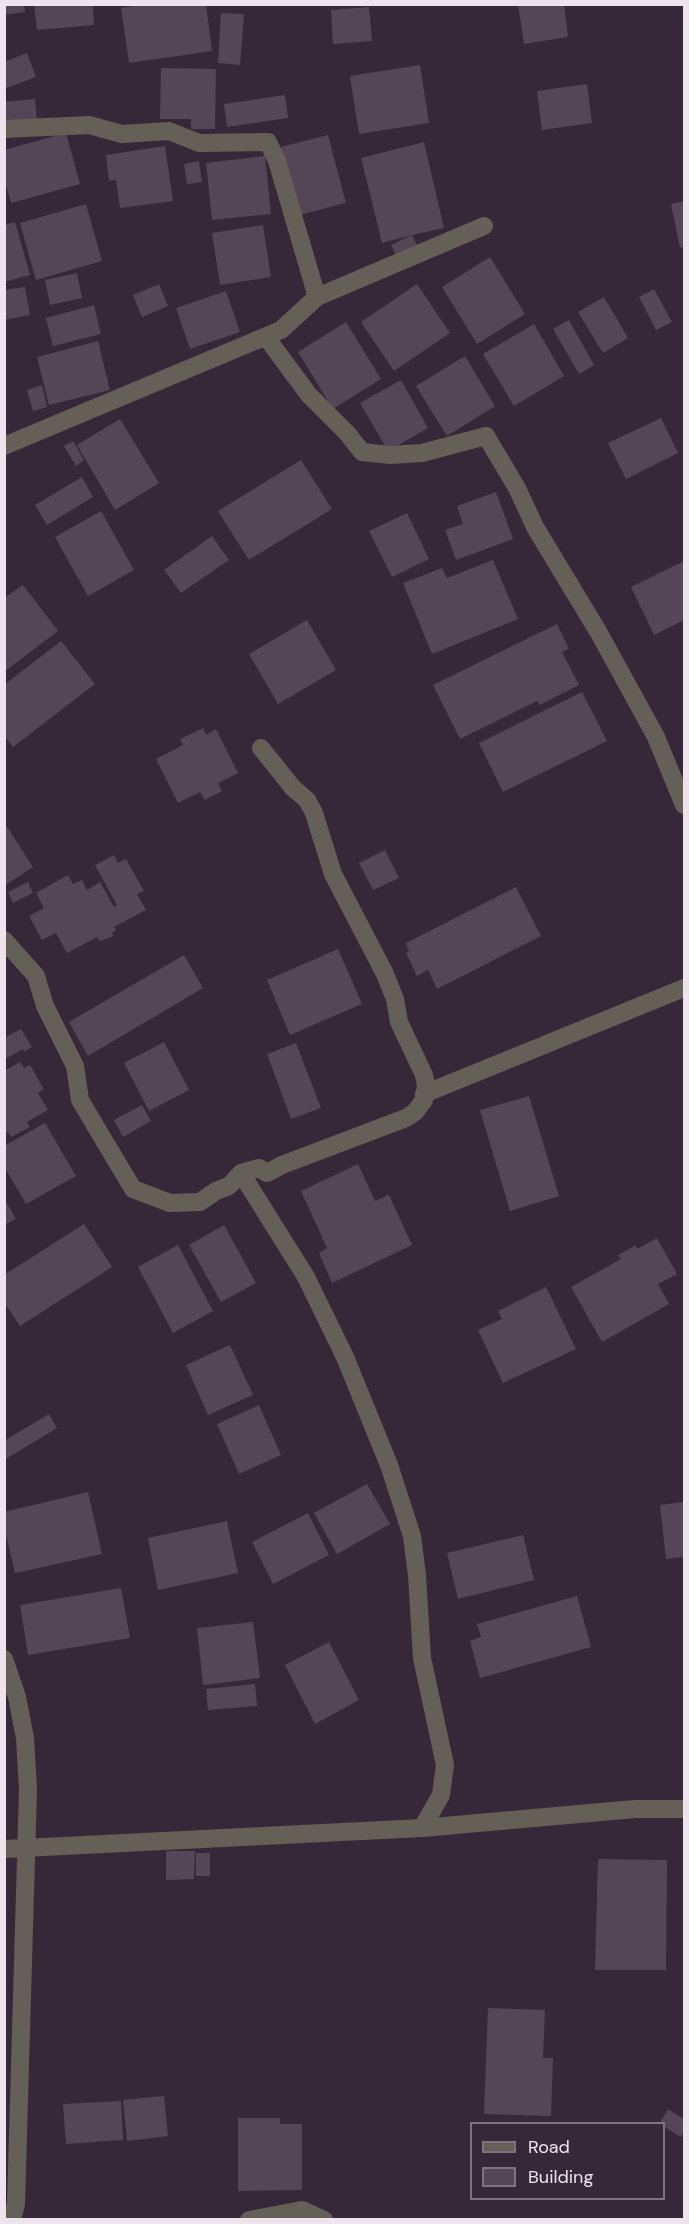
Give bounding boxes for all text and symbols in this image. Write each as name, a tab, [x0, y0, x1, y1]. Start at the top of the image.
legend	[470, 2122, 665, 2200]
text: Road	[528, 2135, 570, 2159]
text: Building	[528, 2165, 593, 2189]

